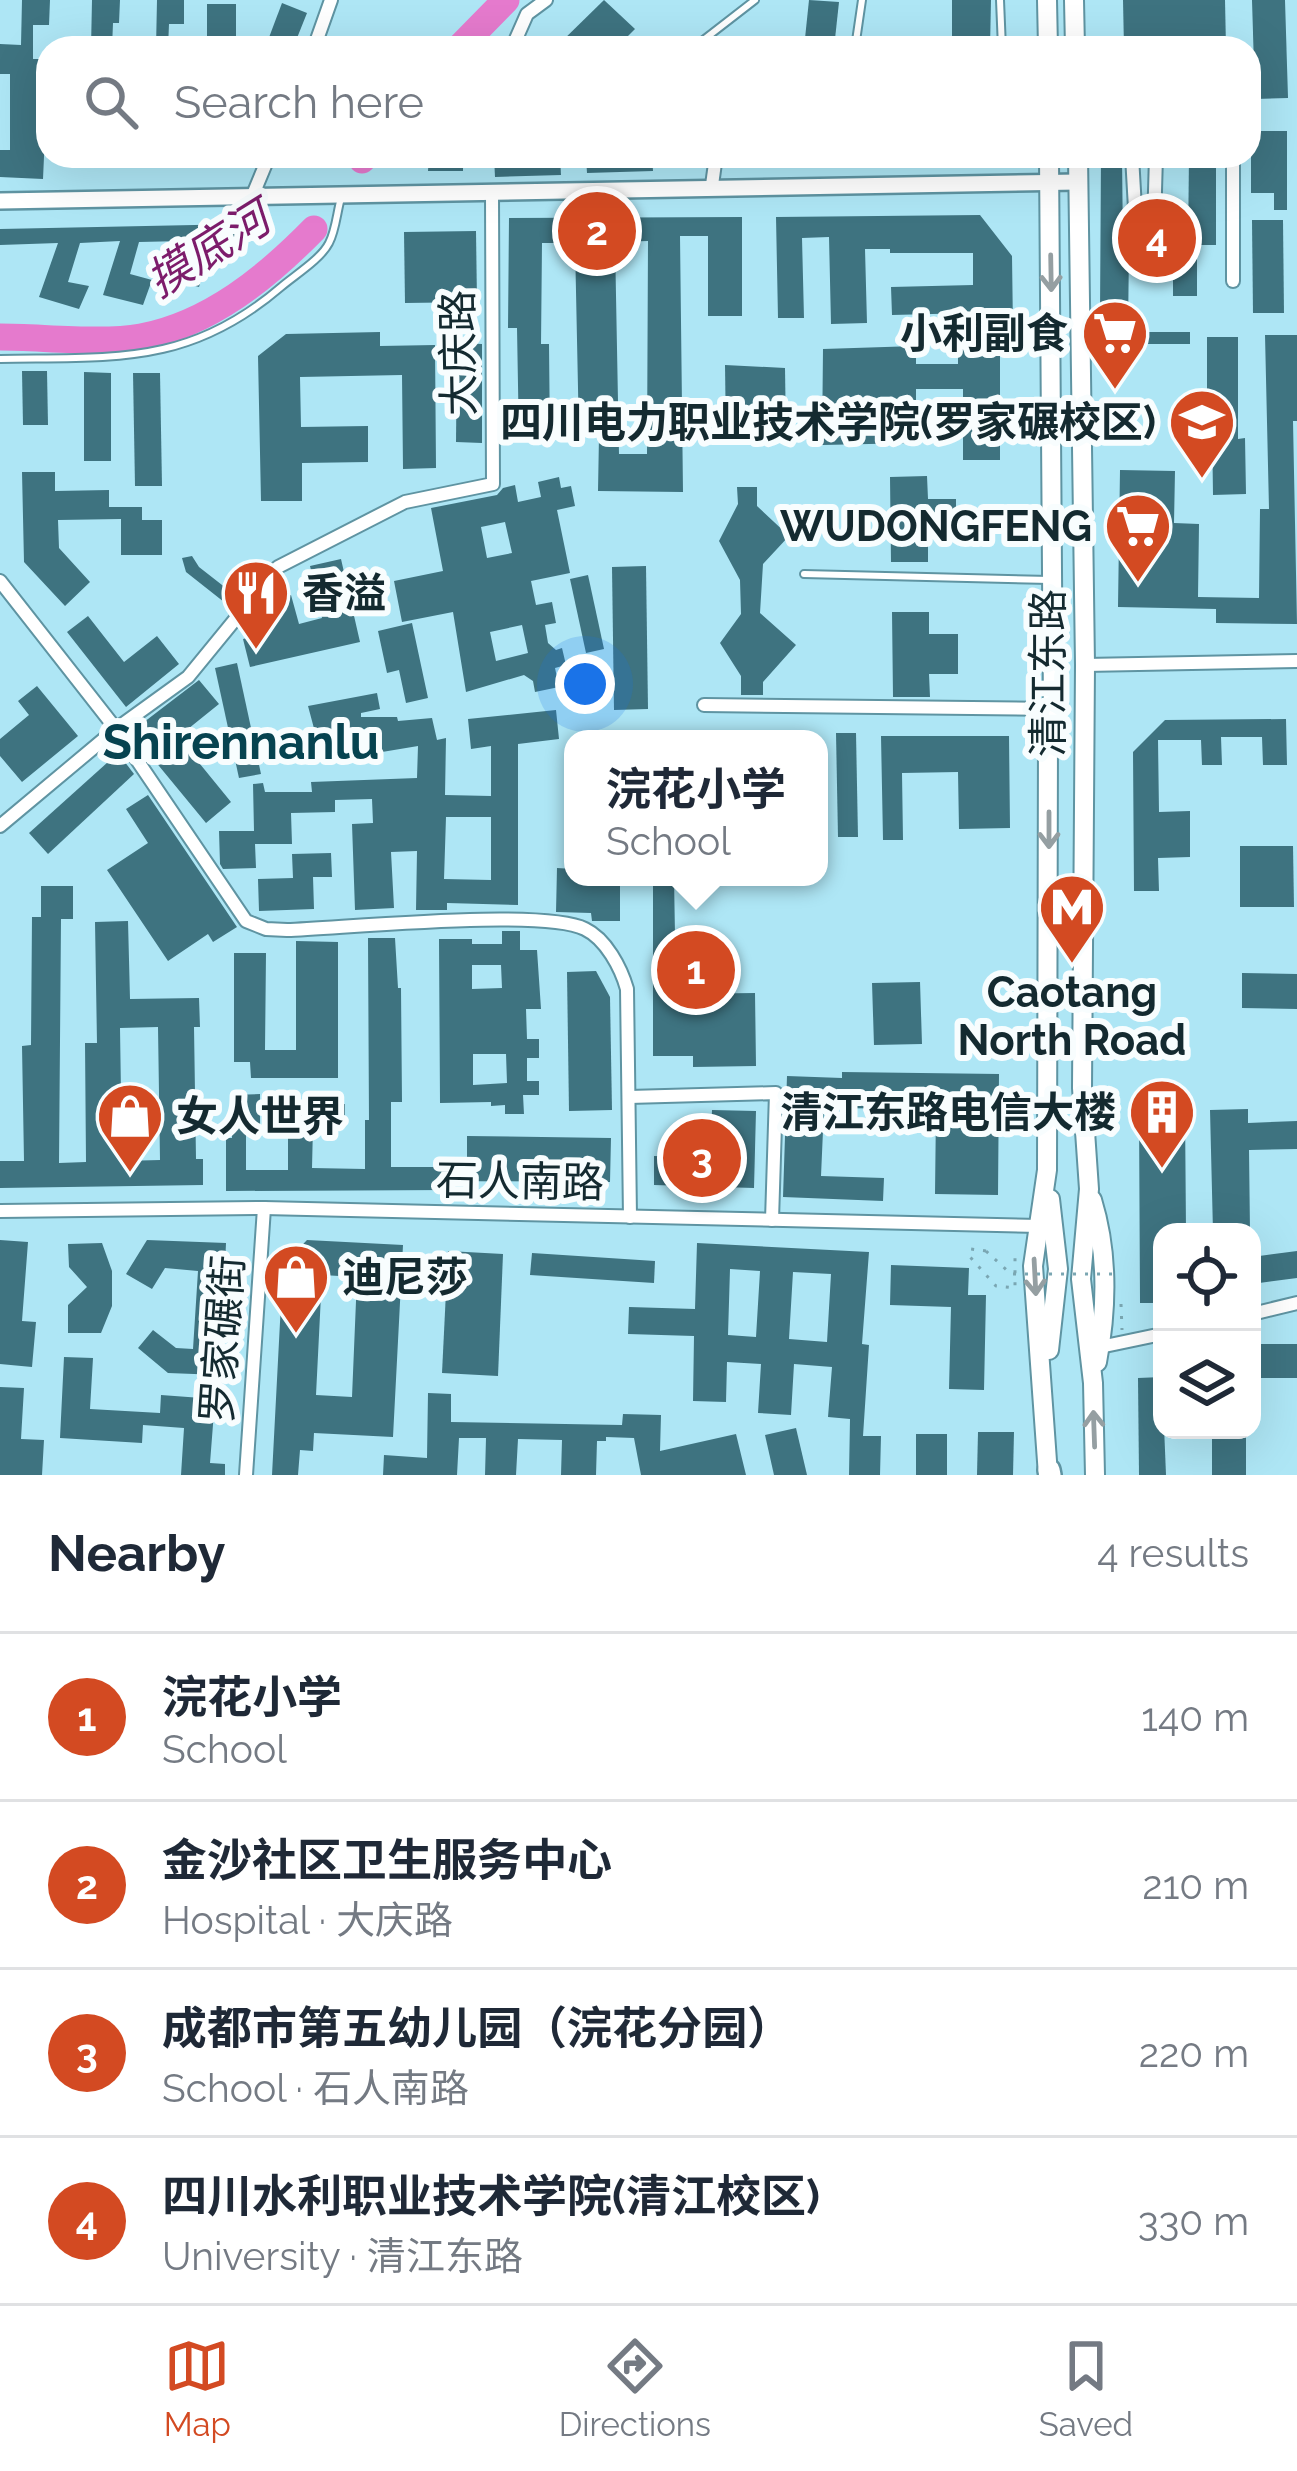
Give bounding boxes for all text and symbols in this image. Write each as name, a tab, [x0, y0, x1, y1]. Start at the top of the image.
search box	[36, 36, 1261, 168]
icon: search	[78, 69, 144, 135]
text: Search here	[174, 76, 424, 129]
pin: 2	[558, 186, 636, 276]
water label: 摸底河	[137, 187, 286, 308]
pin: 4	[1118, 193, 1196, 283]
one-way arrow	[1039, 253, 1062, 292]
street label: 大庆路	[433, 290, 484, 416]
supermarket icon: 小利副食	[1080, 298, 1150, 392]
place label: 小利副食	[900, 309, 1068, 358]
school or university icon: 四川电力职业技术学院(罗家碾校区)	[1167, 387, 1237, 481]
place label: 四川电力职业技术学院(罗家碾校区)	[500, 398, 1156, 447]
supermarket icon: WUDONGFENG	[1103, 491, 1173, 585]
place label: WUDONGFENG	[780, 502, 1092, 551]
restaurant icon: 香溢	[221, 558, 291, 652]
place label: 香溢	[302, 569, 386, 618]
street label: 清江东路	[1024, 589, 1073, 757]
your location	[555, 654, 615, 714]
district label: Shirennanlu	[103, 714, 379, 770]
popup	[564, 730, 828, 886]
text: 浣花小学	[606, 763, 786, 816]
one-way arrow	[1038, 810, 1060, 849]
text: School	[606, 818, 731, 864]
metro station icon: Caotang North Road	[1037, 872, 1107, 966]
pin: 1	[657, 925, 735, 1015]
place label: Caotang North Road	[958, 968, 1186, 1065]
building icon: 清江东路电信大楼	[1127, 1077, 1197, 1171]
shop icon: 女人世界	[95, 1081, 165, 1175]
place label: 清江东路电信大楼	[780, 1088, 1116, 1137]
place label: 女人世界	[176, 1092, 344, 1141]
pin: 3	[663, 1113, 741, 1203]
street label: 石人南路	[436, 1156, 604, 1207]
map controls	[1153, 1223, 1261, 1439]
button: locate	[1153, 1223, 1261, 1331]
shop icon: 迪尼莎	[261, 1242, 331, 1336]
place label: 迪尼莎	[342, 1253, 468, 1302]
street label: 罗家碾街	[192, 1254, 253, 1425]
one-way arrow	[1024, 1257, 1047, 1296]
button: layers	[1153, 1331, 1261, 1439]
one-way arrow	[1083, 1410, 1106, 1449]
text: Nearby	[48, 1523, 225, 1583]
text: 4 results	[1097, 1530, 1249, 1576]
text: 浣花小学	[162, 1671, 342, 1724]
text: 1	[77, 1694, 97, 1740]
text: 140 m	[1141, 1694, 1249, 1740]
text: School	[162, 1726, 287, 1772]
text: 金沙社区卫生服务中心	[162, 1834, 612, 1887]
text: 2	[76, 1862, 98, 1908]
text: 210 m	[1142, 1862, 1249, 1908]
text: Hospital · 大庆路	[162, 1897, 453, 1943]
text: 成都市第五幼儿园（浣花分园）	[162, 2002, 792, 2055]
text: 3	[76, 2030, 98, 2076]
text: 220 m	[1139, 2030, 1249, 2076]
text: School · 石人南路	[162, 2065, 469, 2111]
text: 四川水利职业技术学院(清江校区)	[162, 2170, 820, 2223]
text: 4	[76, 2198, 98, 2244]
text: 330 m	[1138, 2198, 1249, 2244]
text: University · 清江东路	[162, 2233, 523, 2279]
tab: Map	[164, 2333, 231, 2444]
tab: Directions	[559, 2333, 711, 2444]
tab: Saved	[1039, 2333, 1133, 2444]

